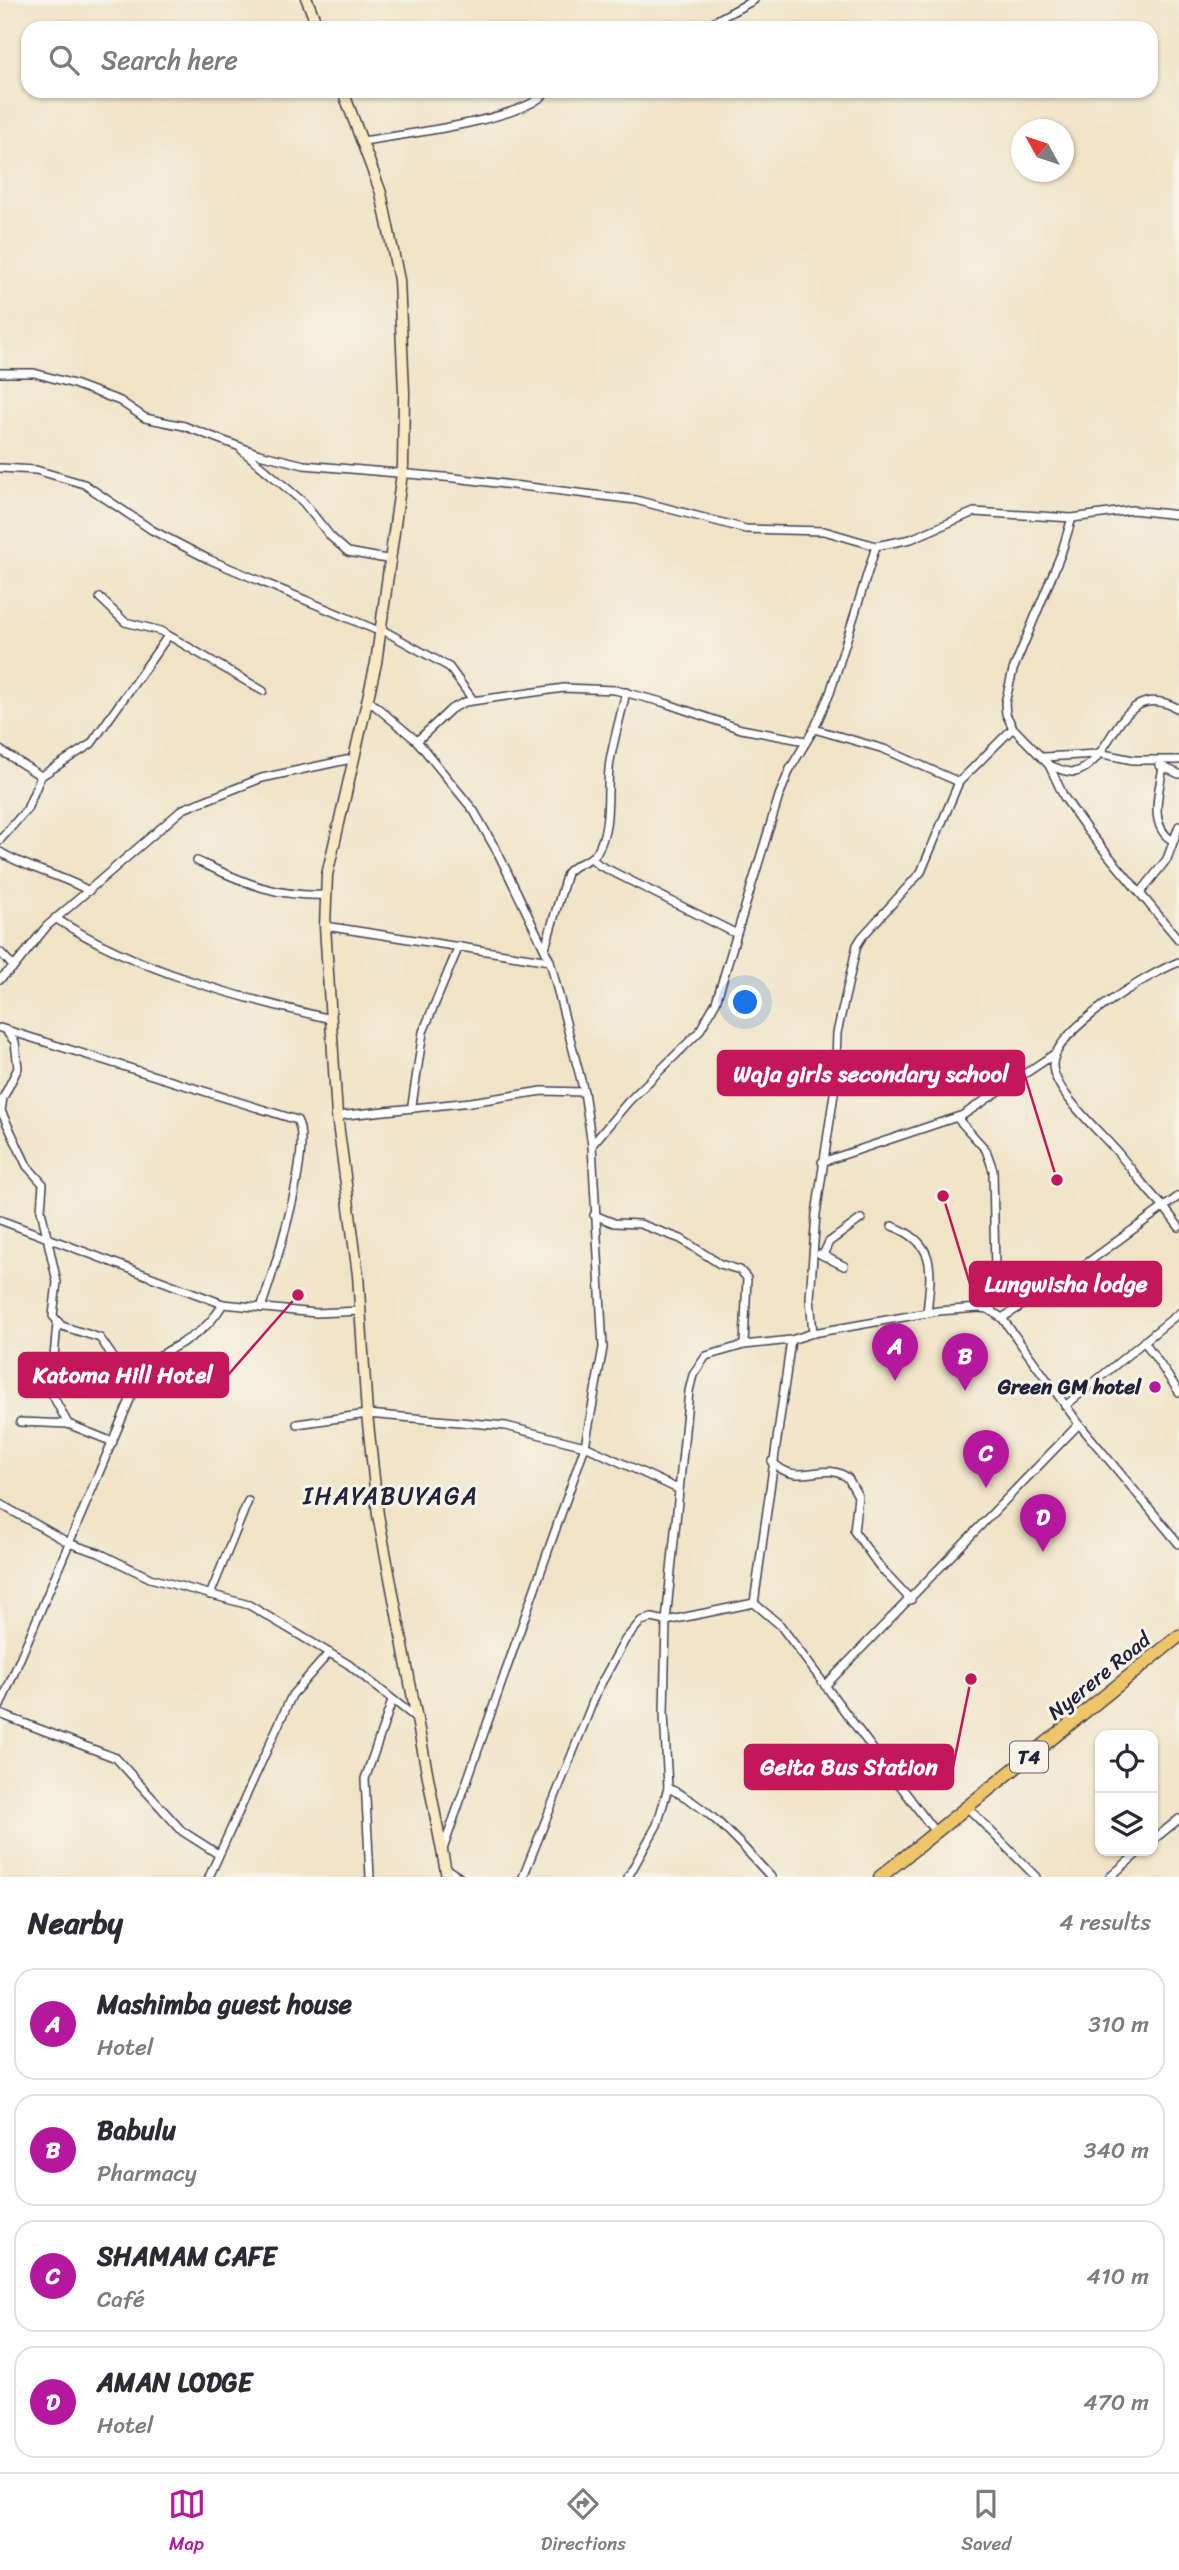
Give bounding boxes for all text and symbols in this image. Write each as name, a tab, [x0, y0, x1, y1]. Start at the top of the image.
search box	[21, 21, 1158, 98]
text: Search here	[101, 37, 238, 83]
icon: search	[45, 41, 83, 79]
north arrow	[1011, 119, 1074, 182]
your location	[728, 985, 762, 1019]
callout: Waja girls secondary school	[718, 1051, 1024, 1095]
text: Waja girls secondary school	[733, 1054, 1010, 1095]
callout: Lungwisha lodge	[970, 1262, 1161, 1306]
text: Lungwisha lodge	[984, 1264, 1148, 1305]
pin: A	[872, 1323, 918, 1381]
pin: B	[942, 1333, 988, 1391]
callout: Katoma Hill Hotel	[19, 1353, 228, 1397]
text: Katoma Hill Hotel	[32, 1355, 214, 1396]
place label: Green GM hotel	[997, 1368, 1142, 1406]
marker: Green GM hotel	[1147, 1379, 1163, 1395]
pin: C	[963, 1430, 1009, 1488]
district label: IHAYABUYAGA	[302, 1475, 479, 1517]
pin: D	[1020, 1494, 1066, 1552]
street label: Nyerere Road	[1039, 1621, 1161, 1730]
map controls	[1095, 1730, 1158, 1856]
button: locate	[1095, 1730, 1158, 1793]
road number: T4	[1010, 1742, 1048, 1772]
callout: Geita Bus Station	[745, 1745, 953, 1789]
text: Geita Bus Station	[759, 1747, 938, 1788]
button: layers	[1095, 1793, 1158, 1856]
text: Nearby	[28, 1896, 123, 1950]
text: 4 results	[1059, 1902, 1151, 1943]
text: Mashimba guest house	[97, 1981, 352, 2027]
text: A	[45, 2004, 61, 2045]
text: 310 m	[1088, 2004, 1149, 2045]
text: Hotel	[97, 2027, 153, 2068]
text: Babulu	[97, 2107, 176, 2153]
text: B	[46, 2130, 60, 2171]
text: 340 m	[1084, 2130, 1149, 2171]
text: Pharmacy	[97, 2153, 197, 2194]
text: SHAMAM CAFE	[97, 2233, 276, 2279]
text: C	[46, 2256, 60, 2297]
text: 410 m	[1087, 2256, 1149, 2297]
text: Café	[97, 2279, 145, 2320]
text: AMAN LODGE	[97, 2359, 252, 2405]
text: D	[46, 2382, 60, 2423]
text: 470 m	[1083, 2382, 1149, 2423]
text: Hotel	[97, 2405, 153, 2446]
tab: Map	[168, 2485, 206, 2560]
tab: Directions	[541, 2485, 626, 2560]
tab: Saved	[961, 2485, 1011, 2560]

